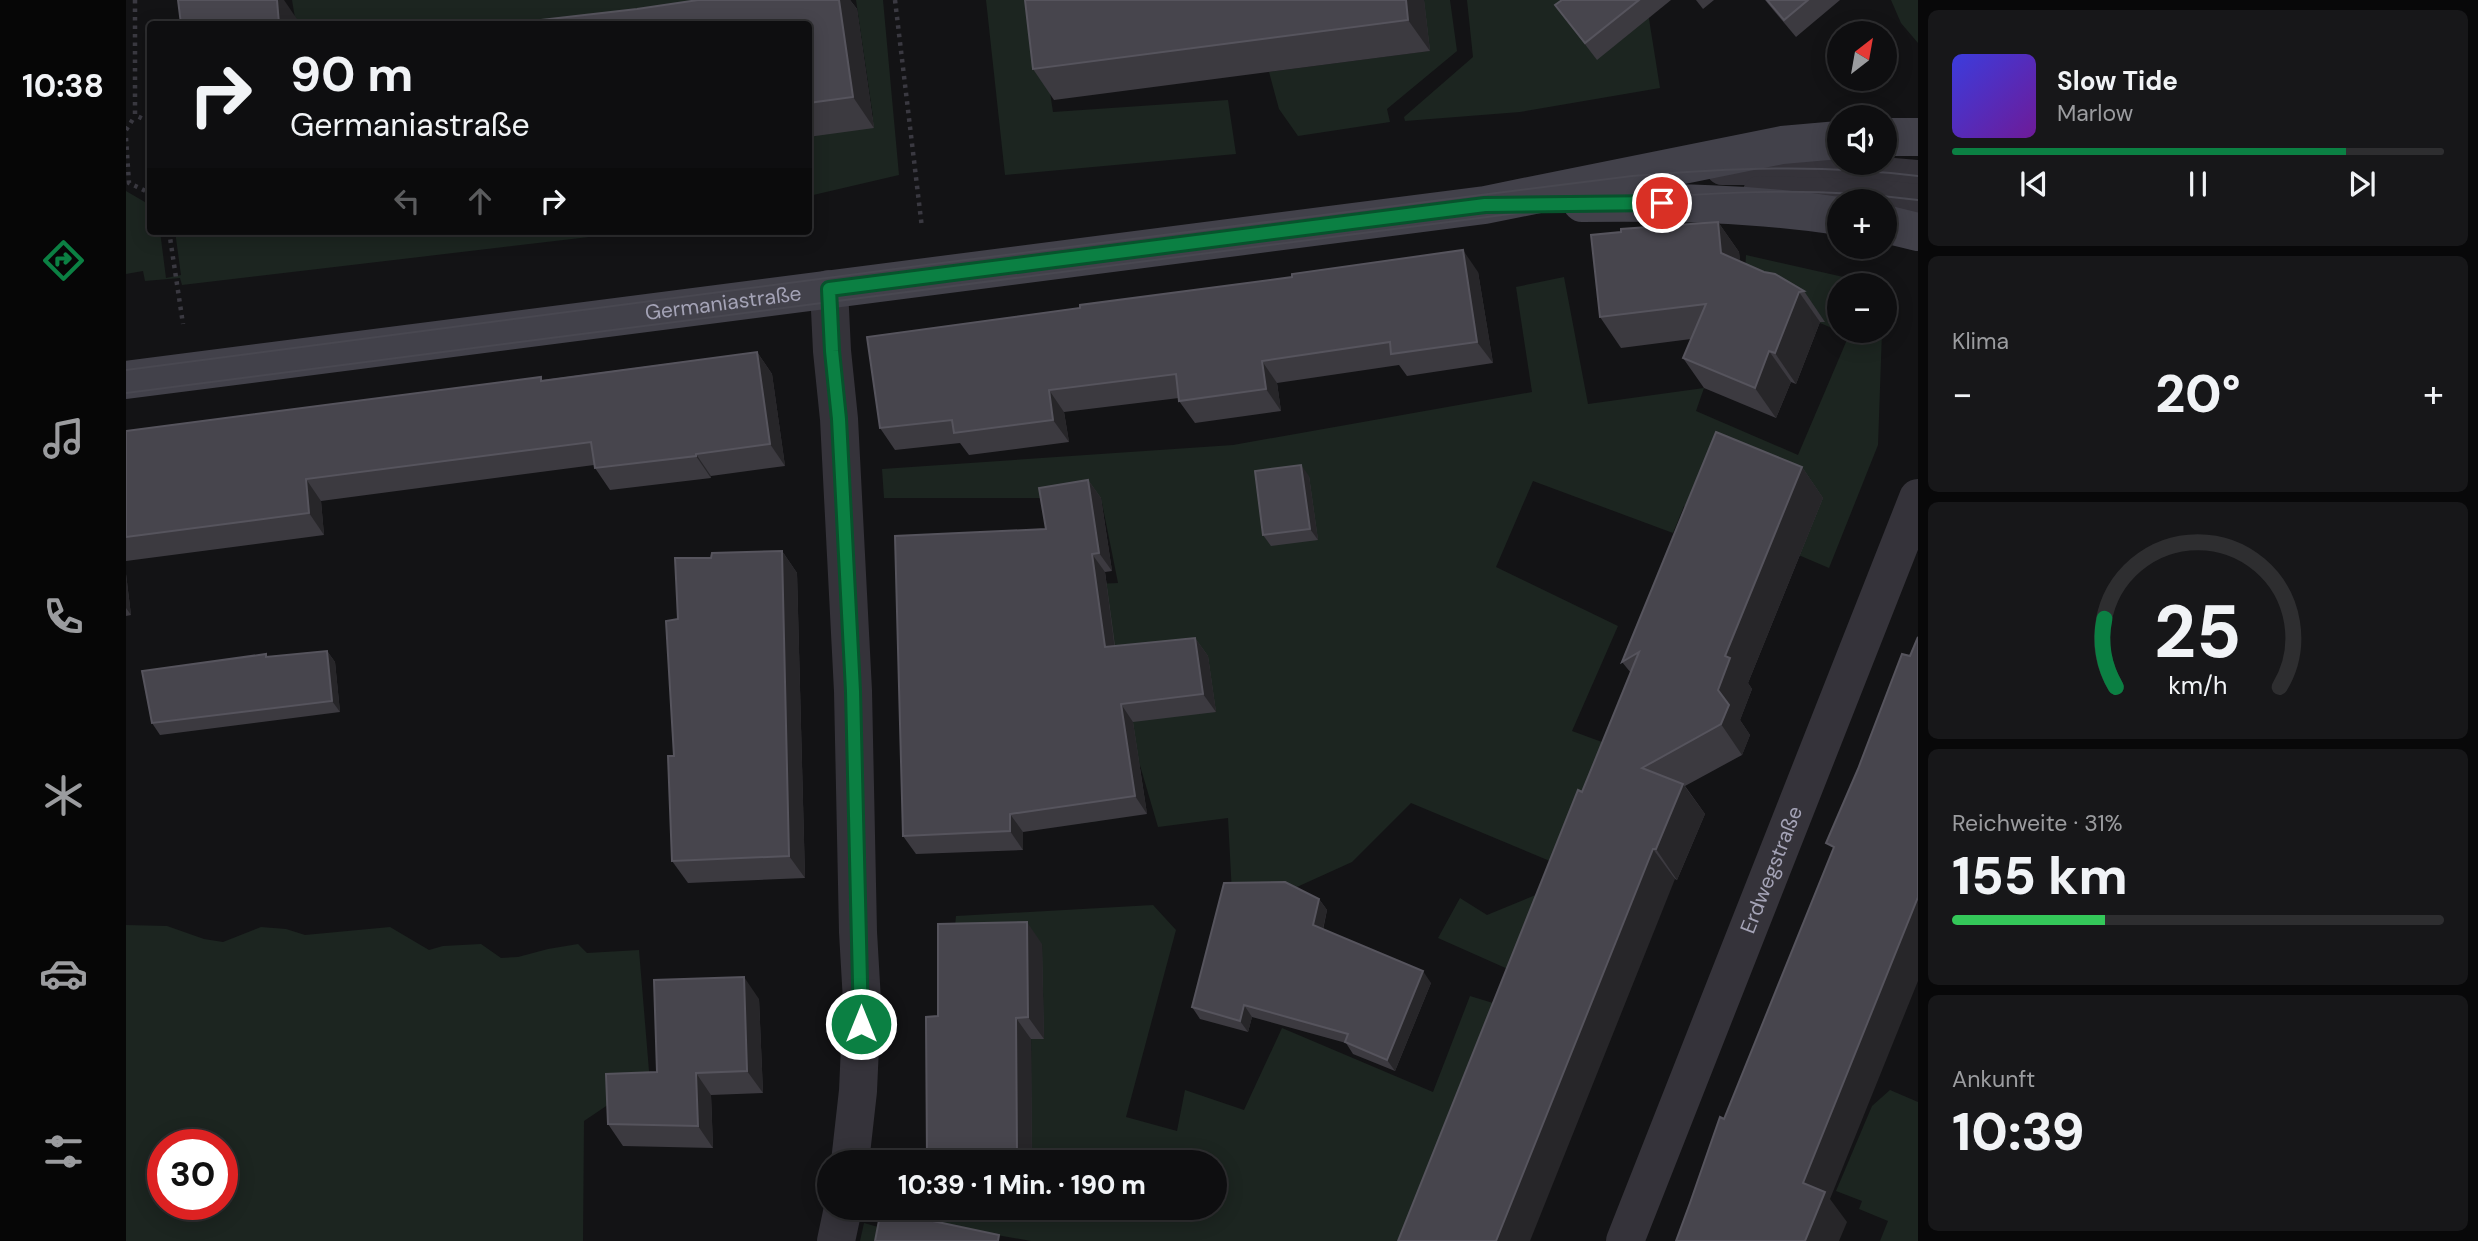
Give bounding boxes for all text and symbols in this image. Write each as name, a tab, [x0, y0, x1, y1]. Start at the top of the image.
north arrow	[1827, 21, 1897, 91]
map controls	[1827, 21, 1897, 343]
text: 90 m	[290, 42, 413, 106]
icon: right	[175, 49, 266, 140]
text: Slow Tide	[2057, 64, 2178, 98]
text: 10:38	[22, 65, 104, 107]
text: Marlow	[2057, 98, 2133, 128]
text: Germaniastraße	[290, 104, 530, 146]
button: sound	[1827, 105, 1897, 175]
icon: previous	[2015, 165, 2053, 203]
icon: pause	[2179, 165, 2217, 203]
icon: next	[2343, 165, 2381, 203]
pin	[1632, 173, 1692, 233]
icon: left	[388, 182, 426, 220]
icon: ahead	[461, 182, 499, 220]
icon: right	[534, 182, 572, 220]
icon: arrive	[1643, 184, 1681, 222]
button: +	[1827, 189, 1897, 259]
icon: directions	[39, 236, 88, 285]
button: −	[1827, 273, 1897, 343]
street label: Germaniastraße	[643, 279, 803, 327]
text: Klima	[1952, 326, 2009, 356]
text: 20°	[2155, 360, 2241, 428]
text: −	[1952, 369, 1973, 419]
text: +	[2423, 369, 2444, 419]
icon: music	[39, 414, 88, 463]
text: 25	[2154, 585, 2242, 680]
icon: phone	[39, 592, 88, 641]
text: km/h	[2168, 668, 2228, 701]
icon: climate	[39, 771, 88, 820]
street label: Erdwegstraße	[1734, 802, 1809, 938]
text: Reichweite · 31%	[1952, 808, 2123, 838]
text: 155 km	[1952, 842, 2128, 910]
icon: car	[39, 949, 88, 998]
position arrow	[824, 987, 898, 1061]
text: Ankunft	[1952, 1064, 2035, 1094]
text: 10:39	[1952, 1098, 2085, 1166]
icon: filters	[39, 1127, 88, 1176]
speed limit sign: 30	[147, 1129, 238, 1220]
text: 10:39 · 1 Min. · 190 m	[898, 1168, 1146, 1202]

